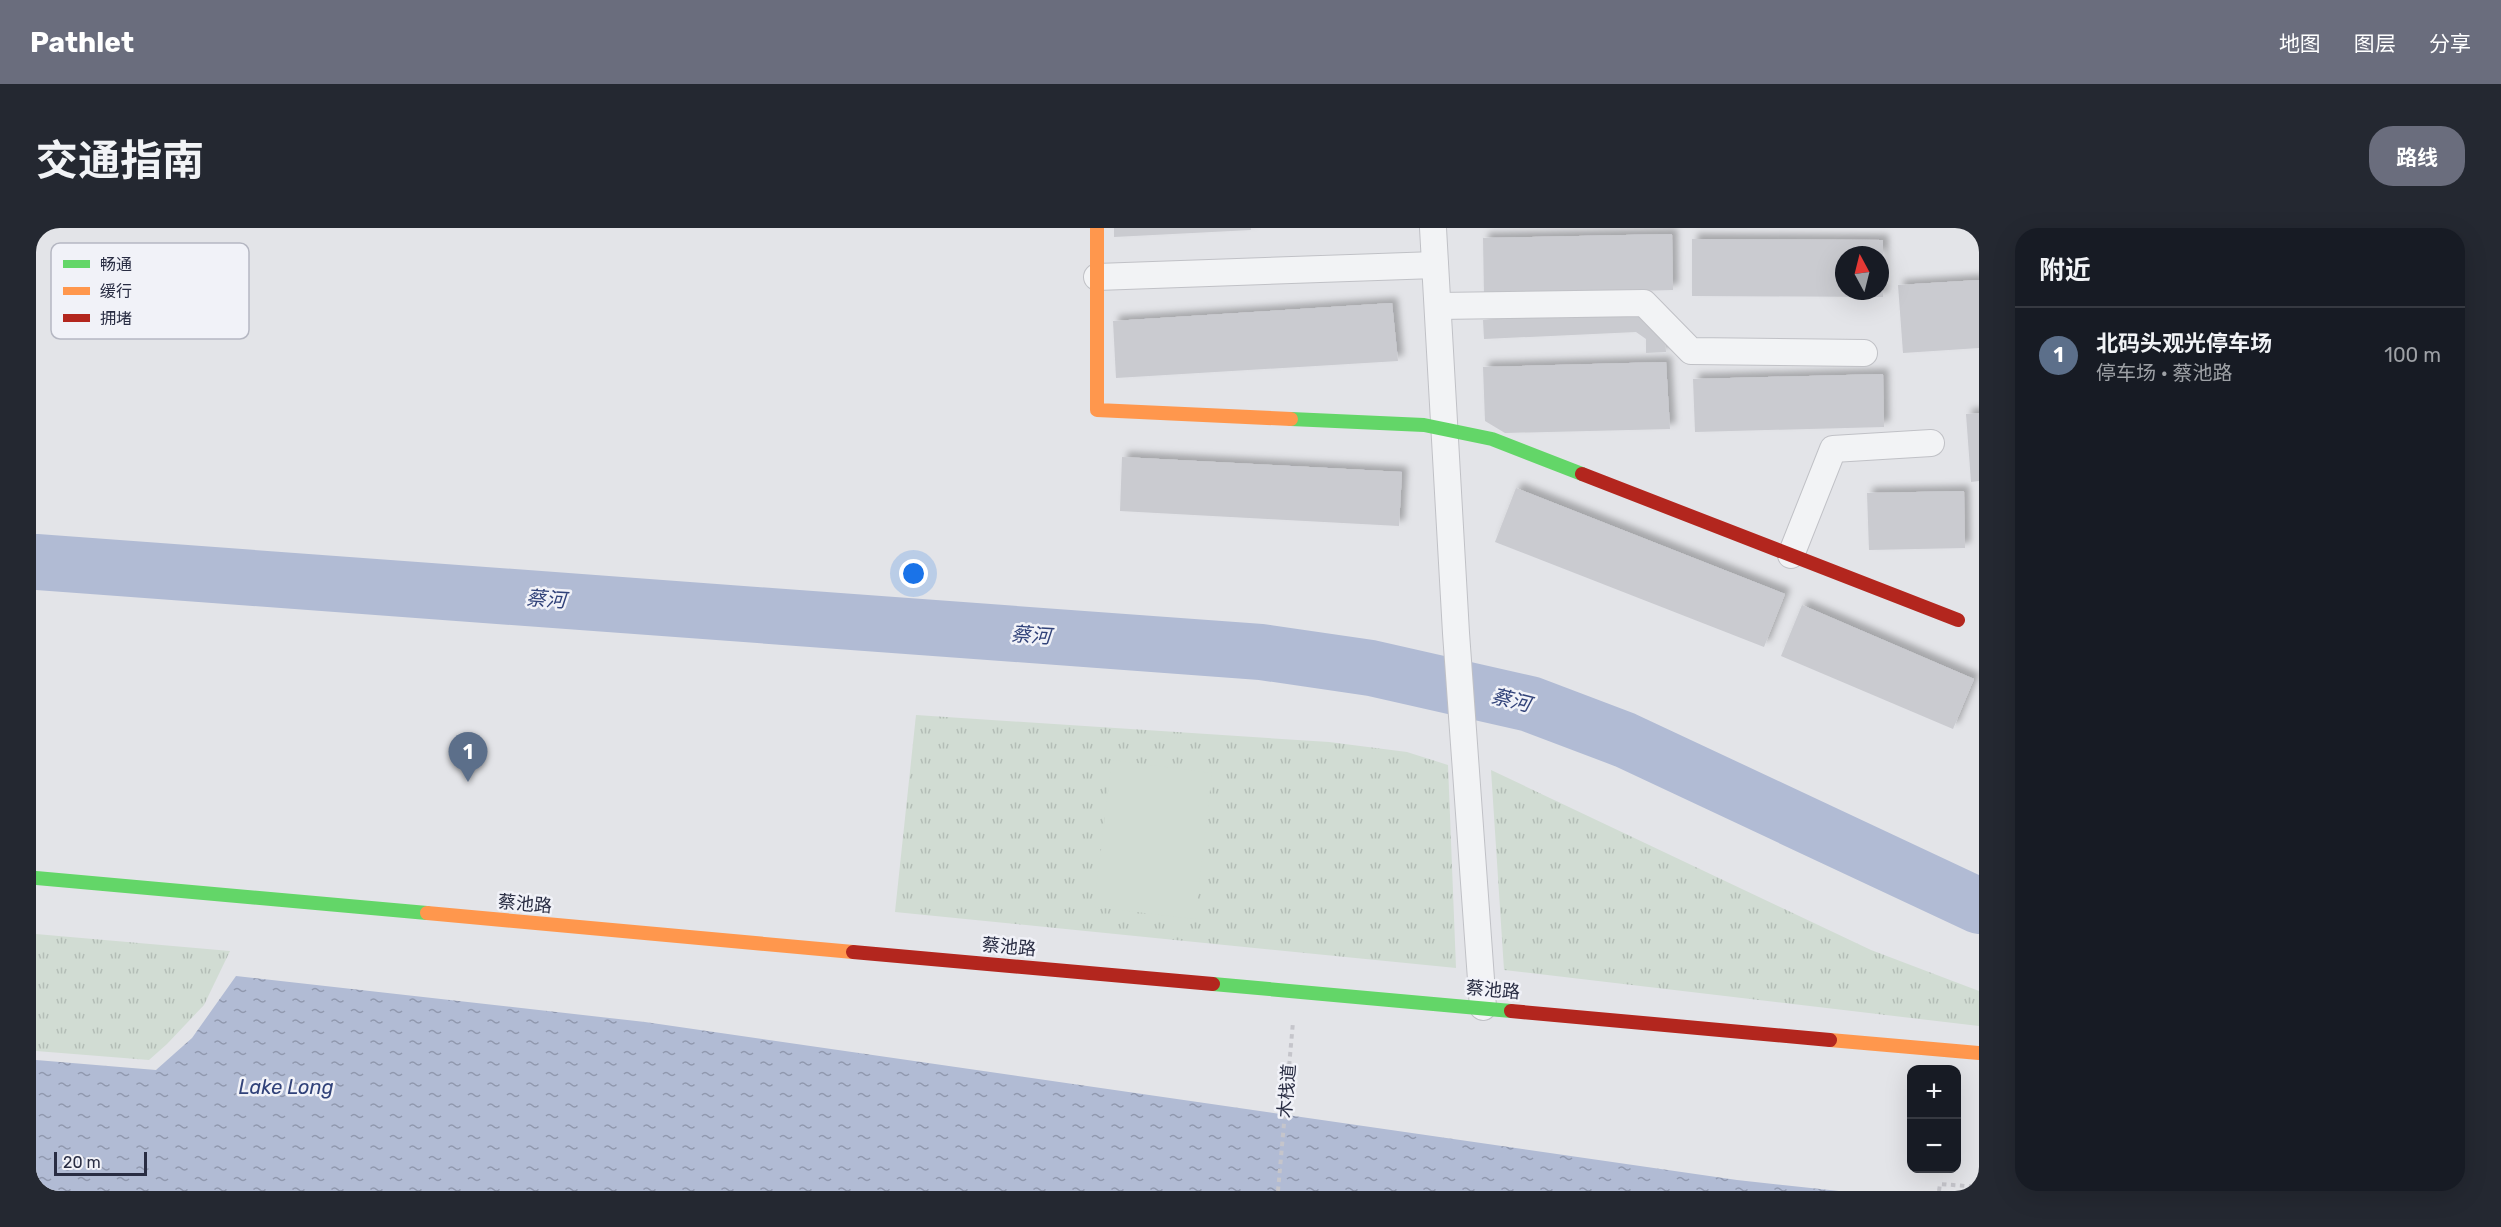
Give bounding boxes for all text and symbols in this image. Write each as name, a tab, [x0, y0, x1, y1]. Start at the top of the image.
text: Pathlet	[30, 26, 134, 59]
text: 地图	[2279, 31, 2321, 56]
text: 图层	[2354, 31, 2396, 56]
text: 分享	[2429, 31, 2471, 56]
button: 路线	[2369, 126, 2465, 186]
text: 交通指南	[36, 136, 204, 186]
legend	[51, 243, 249, 339]
north arrow	[1835, 246, 1889, 300]
text: 畅通	[100, 255, 132, 274]
text: 附近	[2039, 255, 2091, 286]
text: 缓行	[100, 282, 132, 301]
text: 拥堵	[100, 309, 132, 328]
text: 北码头观光停车场	[2096, 330, 2272, 357]
text: 1	[2054, 343, 2063, 367]
text: 100 m	[2384, 343, 2441, 367]
text: 停车场 · 蔡池路	[2096, 361, 2232, 385]
your location	[899, 559, 928, 588]
water label: 蔡河	[525, 586, 571, 613]
water label: 蔡河	[1010, 622, 1056, 649]
water label: 蔡河	[1489, 684, 1537, 717]
pin: 1	[448, 732, 488, 782]
street label: 蔡池路	[497, 891, 553, 917]
street label: 蔡池路	[981, 934, 1037, 960]
street label: 蔡池路	[1465, 977, 1521, 1003]
street label: 木栈道	[1274, 1063, 1300, 1119]
map controls	[1907, 1065, 1961, 1173]
button: +	[1907, 1065, 1961, 1119]
water label: Lake Long	[238, 1075, 334, 1099]
button: −	[1907, 1119, 1961, 1173]
scale bar	[54, 1149, 147, 1176]
text: 20 m	[63, 1153, 101, 1172]

